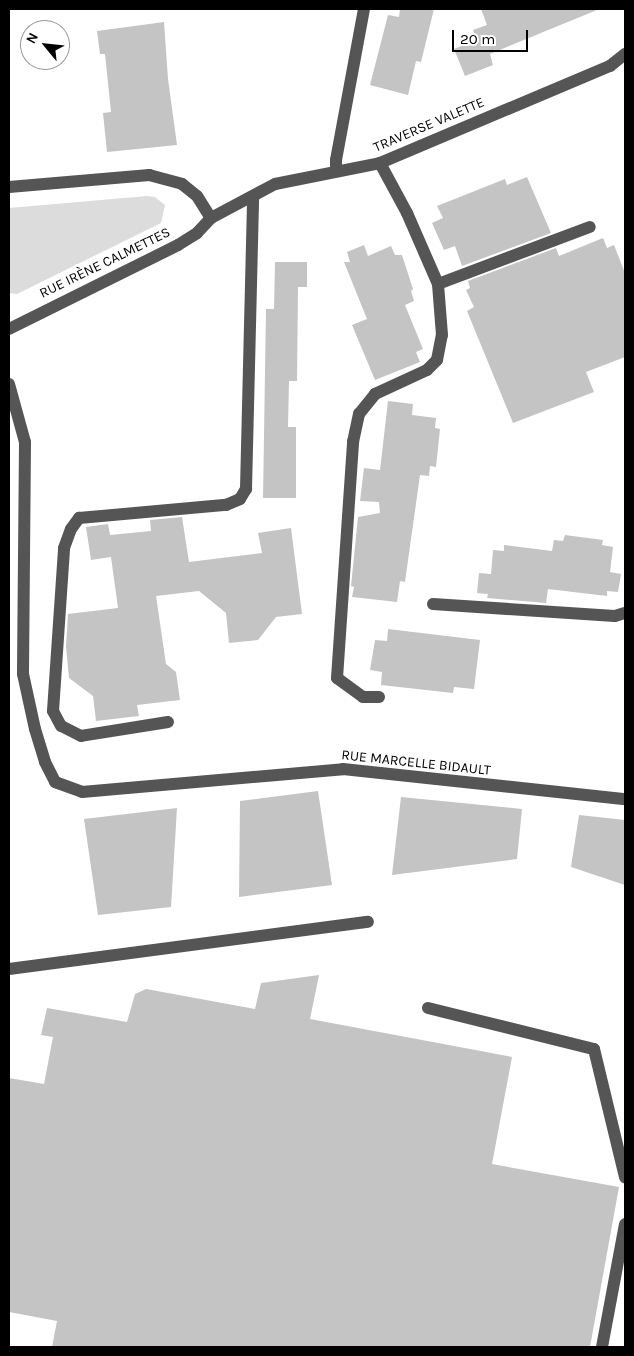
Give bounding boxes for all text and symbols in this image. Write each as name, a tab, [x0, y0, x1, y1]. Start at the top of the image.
north arrow	[20, 20, 70, 70]
scale bar	[454, 20, 530, 52]
text: N	[22, 30, 42, 47]
text: 20 m	[460, 30, 495, 48]
street label: TRAVERSE VALETTE	[371, 94, 487, 156]
street label: RUE IRÈNE CALMETTES	[37, 224, 173, 302]
street label: RUE MARCELLE BIDAULT	[341, 747, 491, 779]

